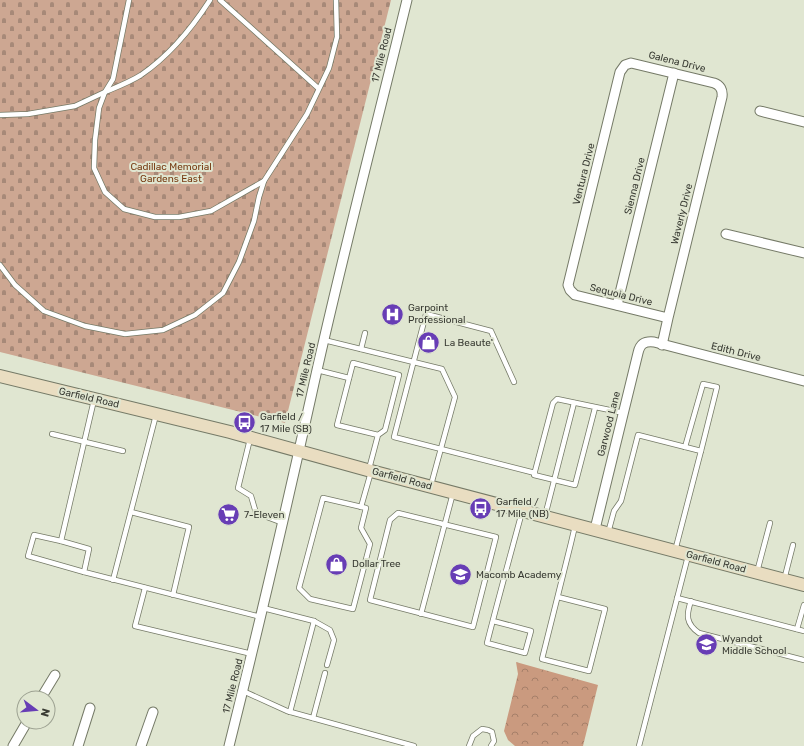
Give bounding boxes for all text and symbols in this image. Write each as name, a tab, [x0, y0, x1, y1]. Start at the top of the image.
street label: 17 Mile Road	[369, 26, 395, 84]
street label: Galena Drive	[647, 49, 707, 75]
street label: Ventura Drive	[571, 141, 598, 206]
street label: Sienna Drive	[622, 156, 648, 216]
park label: Cadillac Memorial Gardens East	[130, 161, 212, 185]
street label: Waverly Drive	[669, 182, 695, 246]
street label: Sequoia Drive	[588, 281, 654, 309]
hospital icon: Garpoint Professional	[380, 301, 406, 327]
place label: Garpoint Professional	[408, 302, 466, 326]
shop icon: La Beaute'	[416, 330, 442, 356]
place label: La Beaute'	[444, 337, 493, 349]
street label: Edith Drive	[710, 340, 763, 364]
street label: 17 Mile Road	[294, 341, 318, 399]
street label: Garfield Road	[58, 385, 120, 411]
street label: Garwood Lane	[595, 390, 623, 458]
bus stop icon: Garfield / 17 Mile (SB)	[231, 410, 257, 436]
place label: Garfield / 17 Mile (SB)	[260, 411, 312, 435]
street label: Garfield Road	[371, 465, 433, 493]
bus stop icon: Garfield / 17 Mile (NB)	[468, 495, 494, 521]
place label: Garfield / 17 Mile (NB)	[496, 496, 549, 520]
supermarket icon: 7-Eleven	[215, 502, 241, 528]
place label: 7-Eleven	[244, 509, 284, 521]
street label: Garfield Road	[685, 548, 747, 576]
shop icon: Dollar Tree	[323, 551, 349, 577]
place label: Dollar Tree	[352, 558, 401, 570]
school or university icon: Macomb Academy	[447, 562, 473, 588]
place label: Macomb Academy	[476, 569, 562, 581]
school or university icon: Wyandot Middle School	[693, 632, 719, 658]
place label: Wyandot Middle School	[722, 633, 786, 657]
street label: 17 Mile Road	[220, 657, 246, 715]
north arrow	[16, 690, 56, 730]
text: N	[38, 707, 52, 718]

